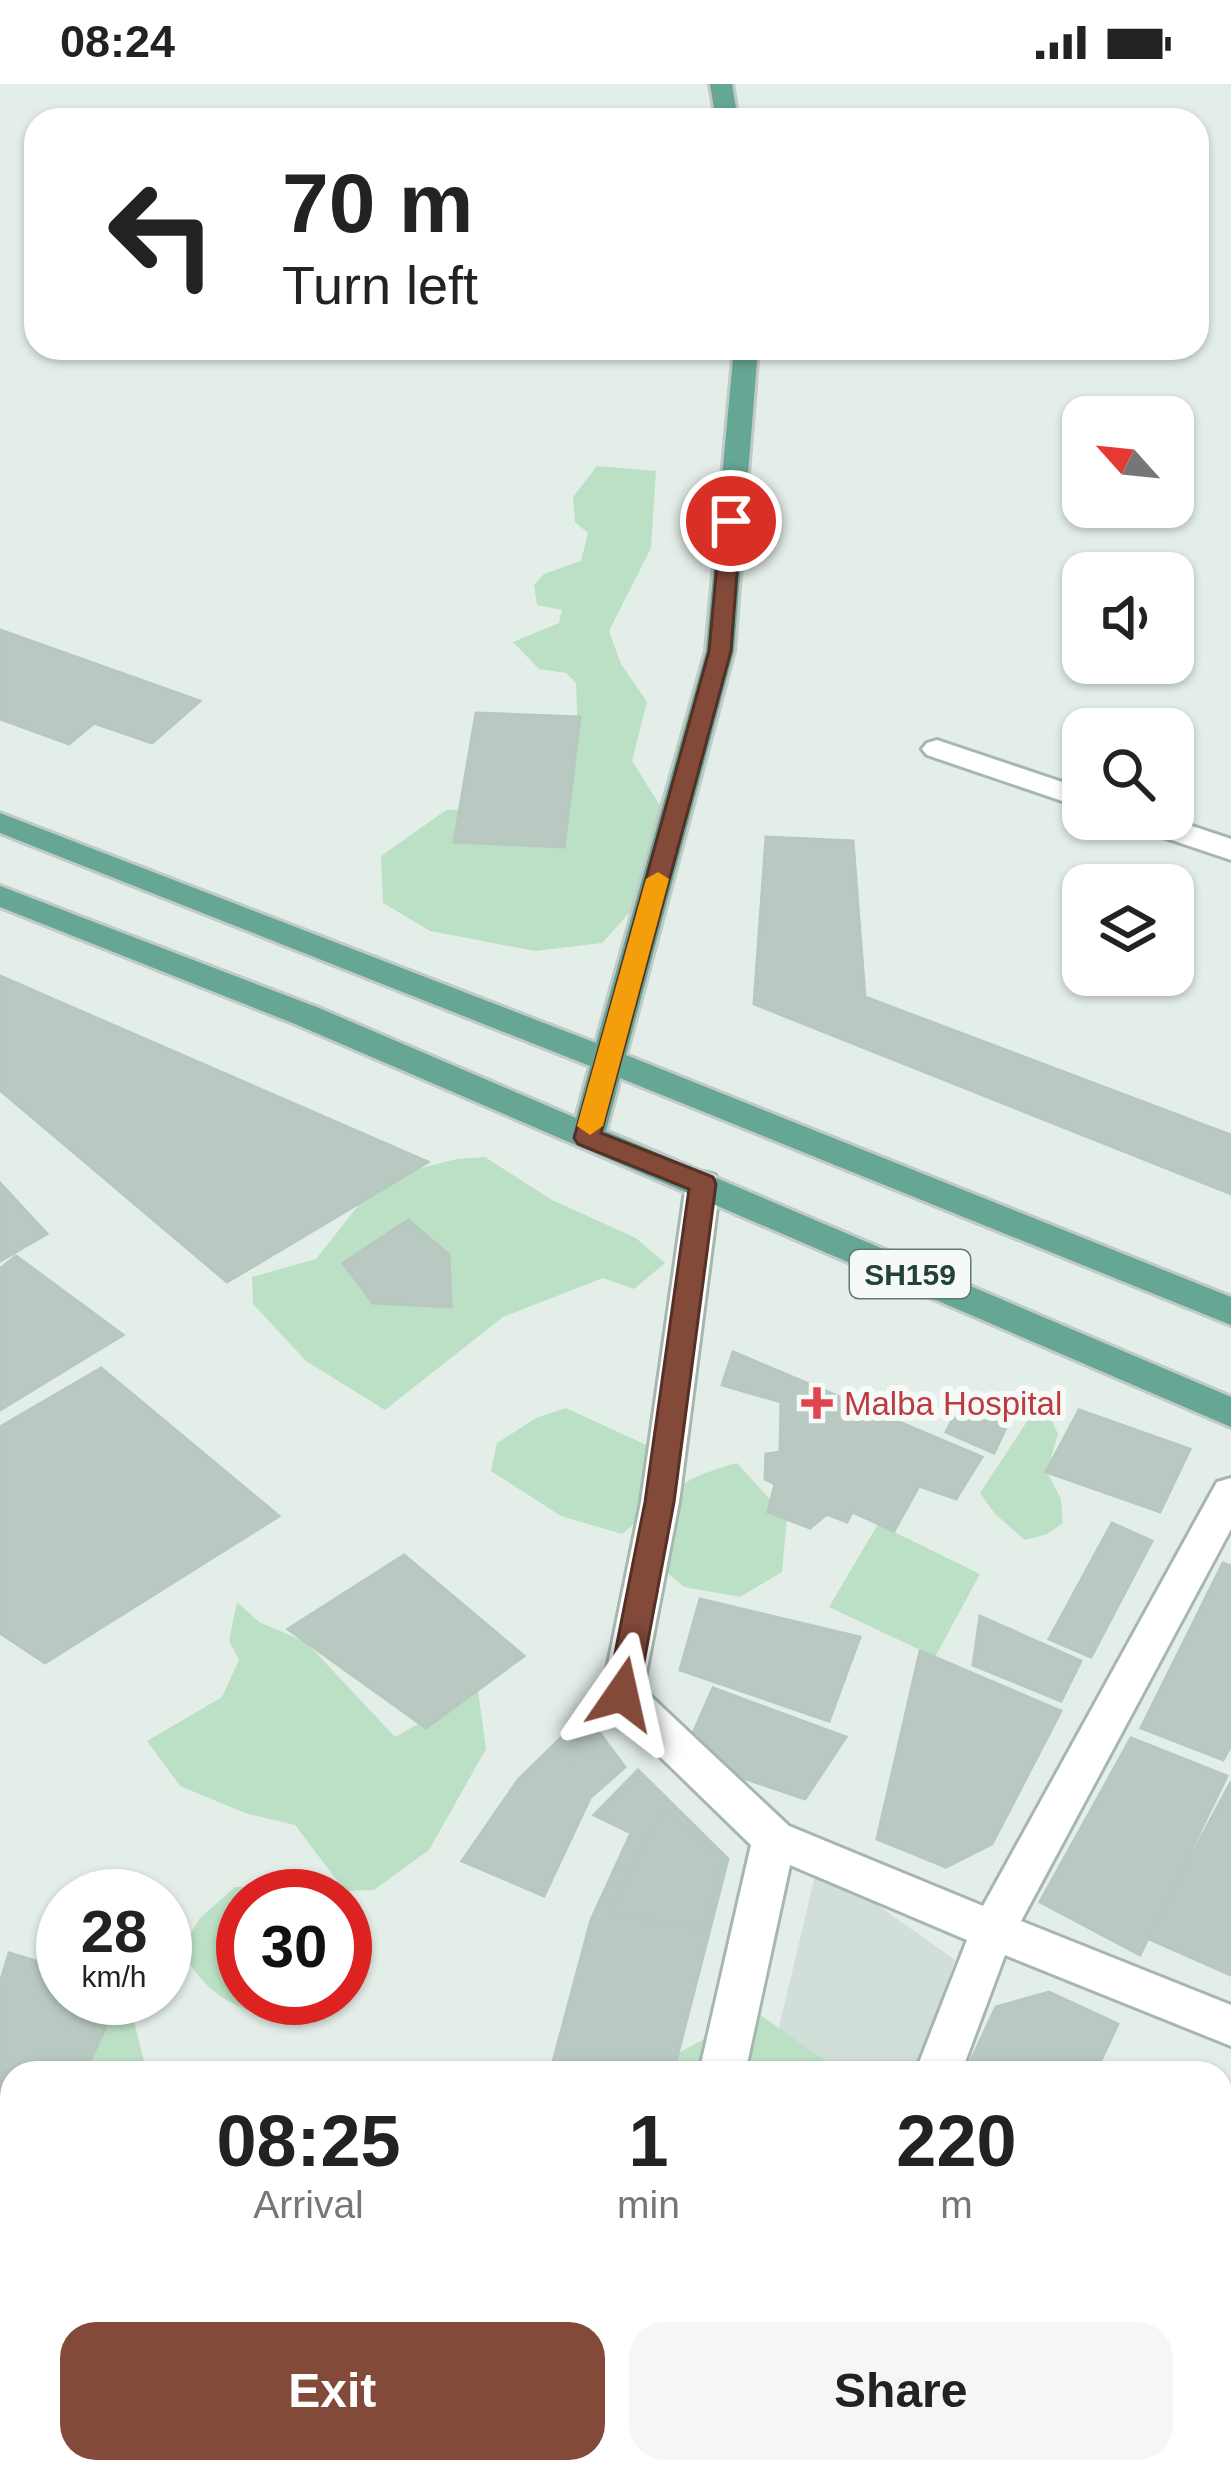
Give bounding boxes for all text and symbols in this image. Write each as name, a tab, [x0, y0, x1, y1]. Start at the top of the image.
text: 08:24	[60, 16, 175, 67]
icon: left	[84, 156, 240, 312]
text: 70 m	[282, 156, 473, 250]
text: Turn left	[282, 255, 478, 315]
north arrow	[1062, 396, 1194, 528]
map controls	[1062, 396, 1194, 996]
pin	[680, 470, 782, 572]
icon: arrive	[698, 488, 764, 554]
button: sound	[1062, 552, 1194, 684]
button: search	[1062, 708, 1194, 840]
button: layers	[1062, 864, 1194, 996]
road number: SH159	[850, 1250, 970, 1298]
place label: Malba Hospital	[844, 1385, 1062, 1422]
marker: Malba Hospital	[801, 1387, 833, 1419]
position arrow	[559, 1631, 685, 1757]
speed limit sign: 30	[216, 1869, 372, 2025]
text: 28	[81, 1898, 147, 1965]
text: km/h	[81, 1960, 147, 1993]
text: 08:25	[216, 2101, 401, 2181]
text: 1	[628, 2101, 669, 2181]
text: 220	[896, 2101, 1017, 2181]
text: Arrival	[253, 2183, 364, 2226]
text: min	[617, 2183, 680, 2226]
text: m	[940, 2183, 973, 2226]
button: Exit	[60, 2322, 605, 2460]
button: Share	[629, 2322, 1173, 2460]

